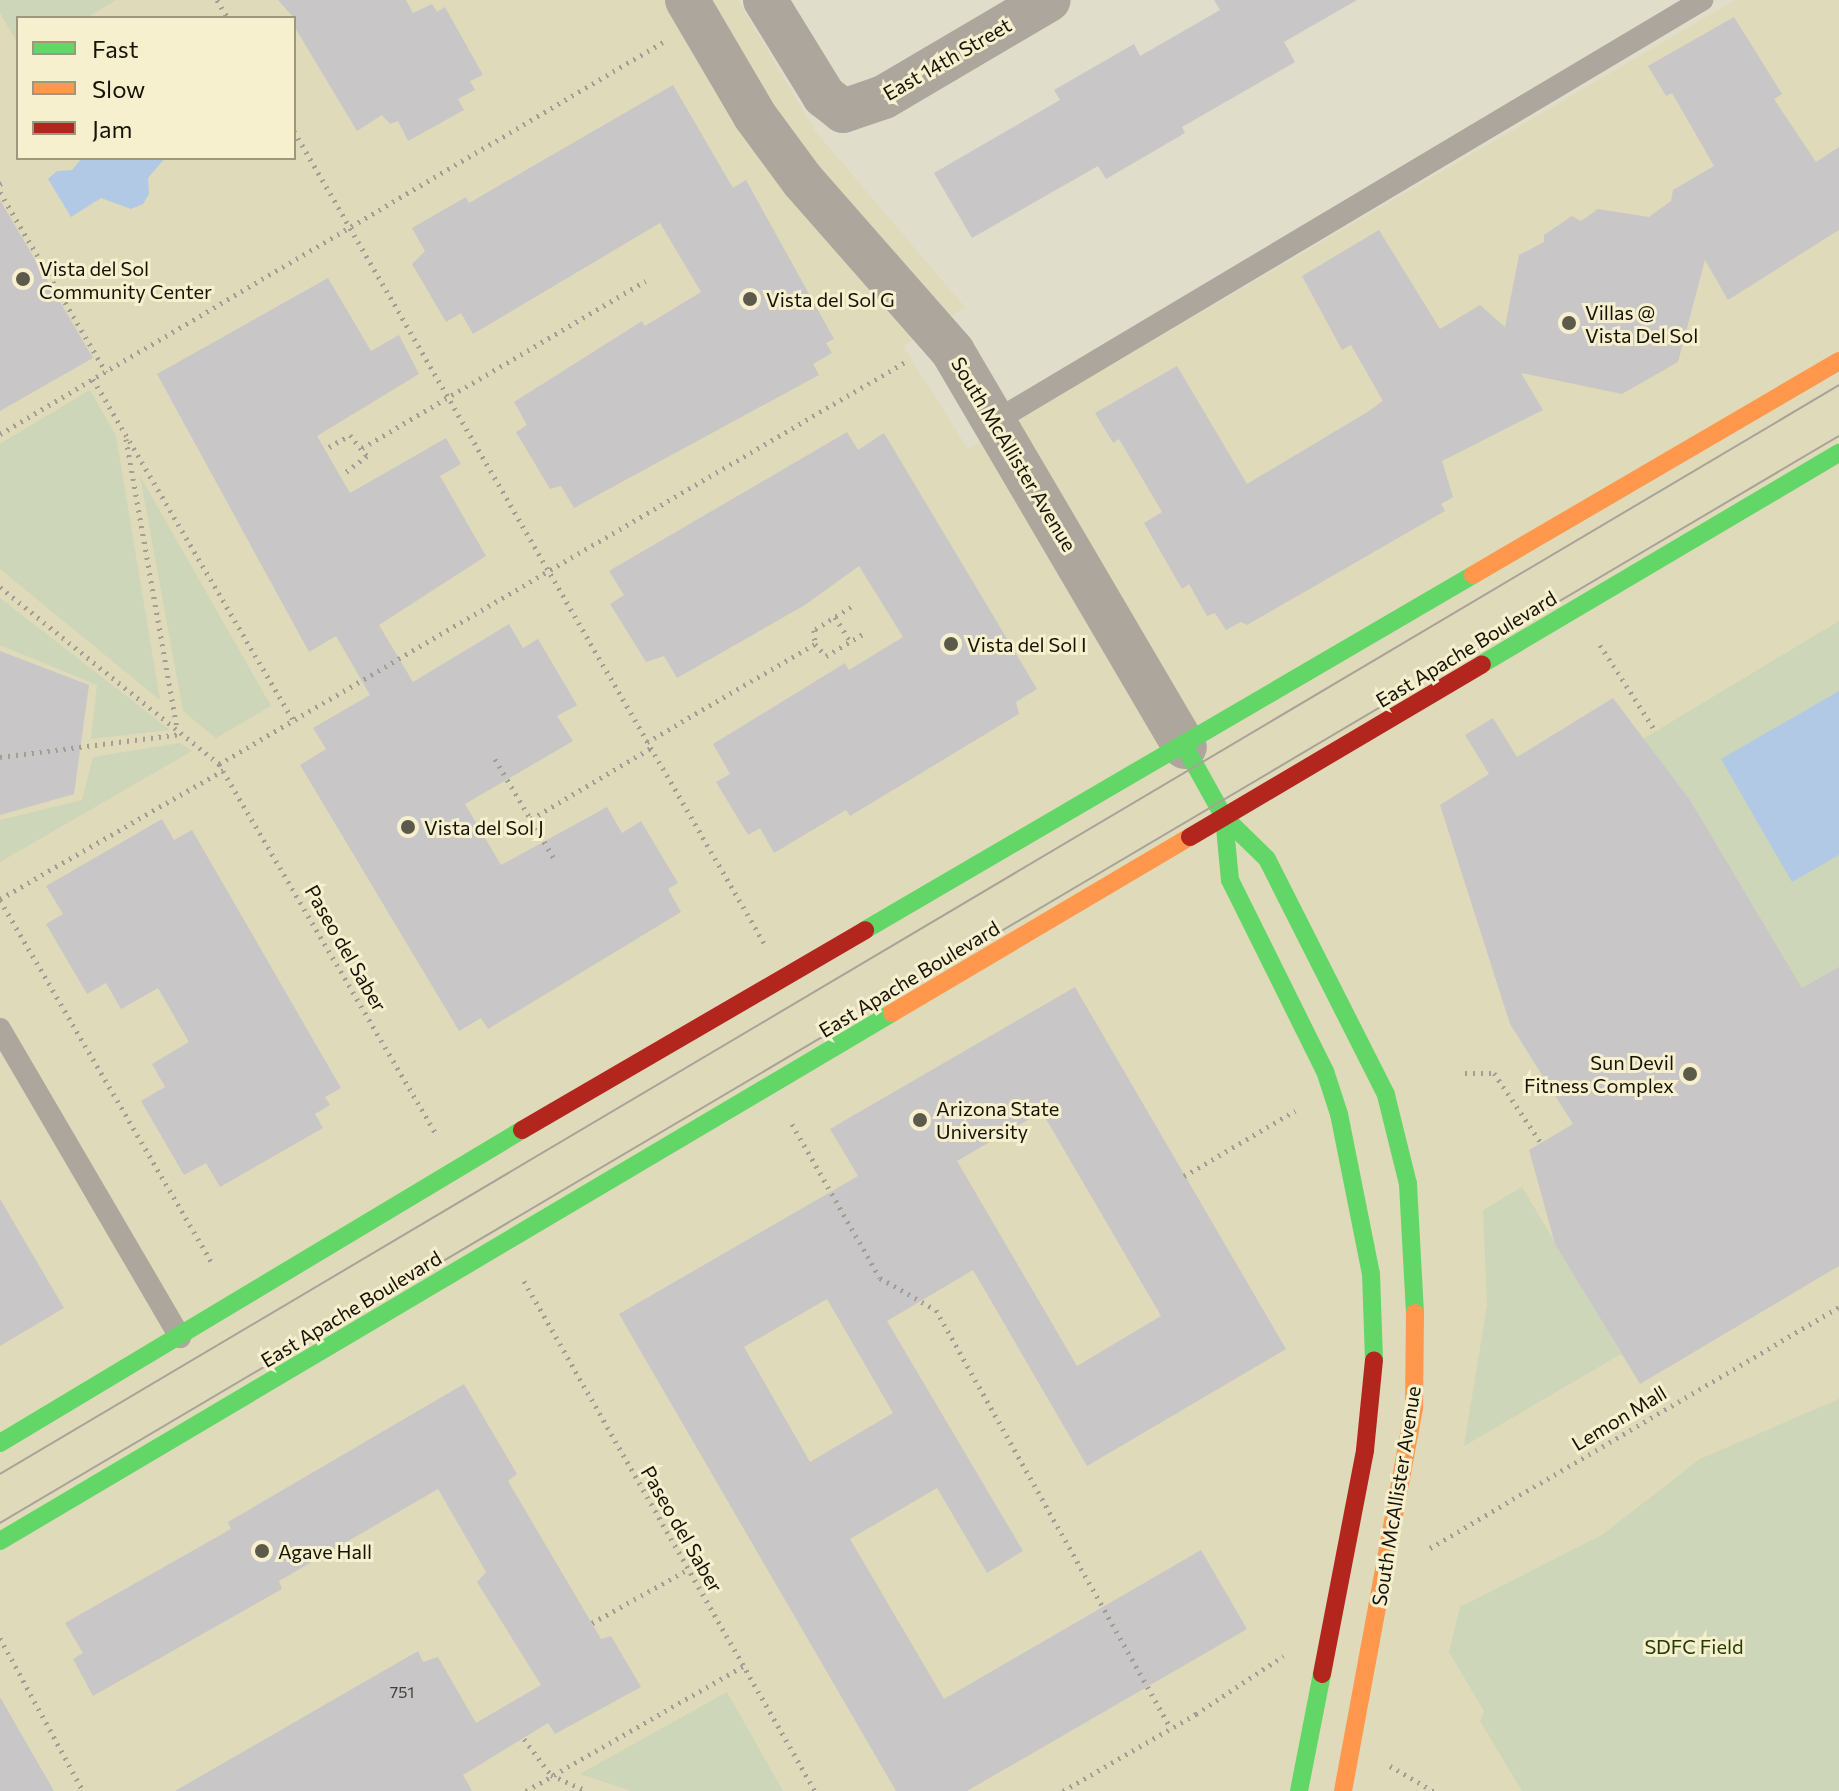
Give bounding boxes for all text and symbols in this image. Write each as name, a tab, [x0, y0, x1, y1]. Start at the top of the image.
street label: East 14th Street	[879, 13, 1015, 105]
legend	[16, 16, 296, 160]
text: Fast	[92, 34, 139, 63]
text: Slow	[92, 74, 145, 103]
text: Jam	[92, 114, 132, 143]
place label: Vista del Sol Community Center	[39, 256, 212, 303]
marker: Vista del Sol Community Center	[14, 270, 32, 288]
place label: Vista del Sol G	[766, 287, 895, 311]
marker: Vista del Sol G	[741, 290, 759, 308]
place label: Villas @ Vista Del Sol	[1585, 300, 1698, 347]
marker: Villas @ Vista Del Sol	[1560, 314, 1578, 332]
street label: South McAllister Avenue	[946, 352, 1082, 556]
street label: East Apache Boulevard	[1371, 586, 1561, 712]
place label: Vista del Sol I	[967, 632, 1087, 656]
marker: Vista del Sol I	[942, 635, 960, 653]
place label: Vista del Sol J	[424, 815, 544, 839]
marker: Vista del Sol J	[399, 818, 417, 836]
street label: Paseo del Saber	[300, 881, 392, 1015]
street label: East Apache Boulevard	[814, 916, 1004, 1042]
place label: Sun Devil Fitness Complex	[1524, 1050, 1674, 1097]
marker: Sun Devil Fitness Complex	[1681, 1065, 1699, 1083]
place label: Arizona State University	[936, 1096, 1059, 1143]
marker: Arizona State University	[911, 1111, 929, 1129]
street label: East Apache Boulevard	[256, 1246, 446, 1372]
street label: Lemon Mall	[1567, 1380, 1671, 1456]
street label: South McAllister Avenue	[1367, 1384, 1425, 1608]
street label: Paseo del Saber	[636, 1462, 728, 1596]
place label: Agave Hall	[278, 1539, 372, 1563]
marker: Agave Hall	[253, 1542, 271, 1560]
park label: SDFC Field	[1644, 1634, 1744, 1658]
house number: 751	[390, 1682, 414, 1702]

